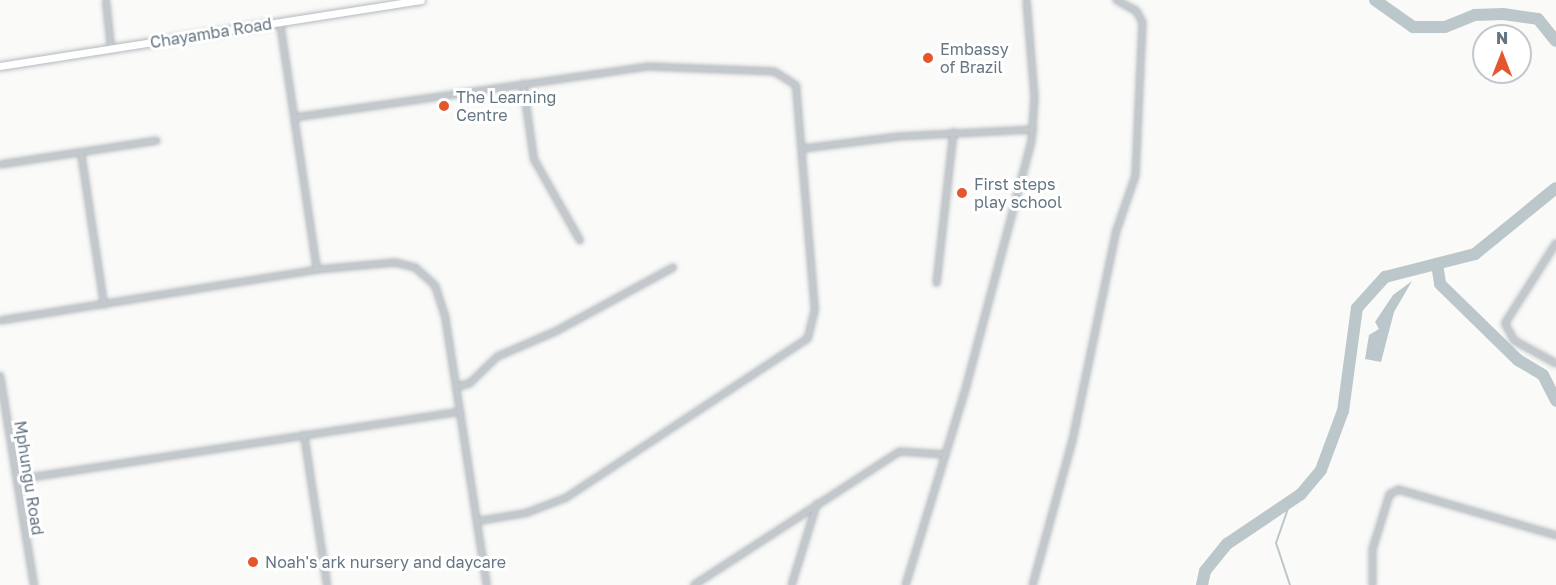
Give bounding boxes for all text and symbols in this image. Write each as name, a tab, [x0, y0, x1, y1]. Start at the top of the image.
street label: Chayamba Road	[149, 14, 273, 52]
north arrow	[1472, 24, 1532, 84]
text: N	[1496, 28, 1508, 48]
place label: Embassy of Brazil	[940, 39, 1009, 77]
marker: Embassy of Brazil	[921, 51, 935, 65]
place label: The Learning Centre	[456, 87, 556, 125]
marker: The Learning Centre	[437, 99, 451, 113]
place label: First steps play school	[974, 174, 1062, 212]
marker: First steps play school	[955, 186, 969, 200]
street label: Mphungu Road	[10, 419, 48, 537]
place label: Noah's ark nursery and daycare	[265, 552, 506, 572]
marker: Noah's ark nursery and daycare	[246, 555, 260, 569]

